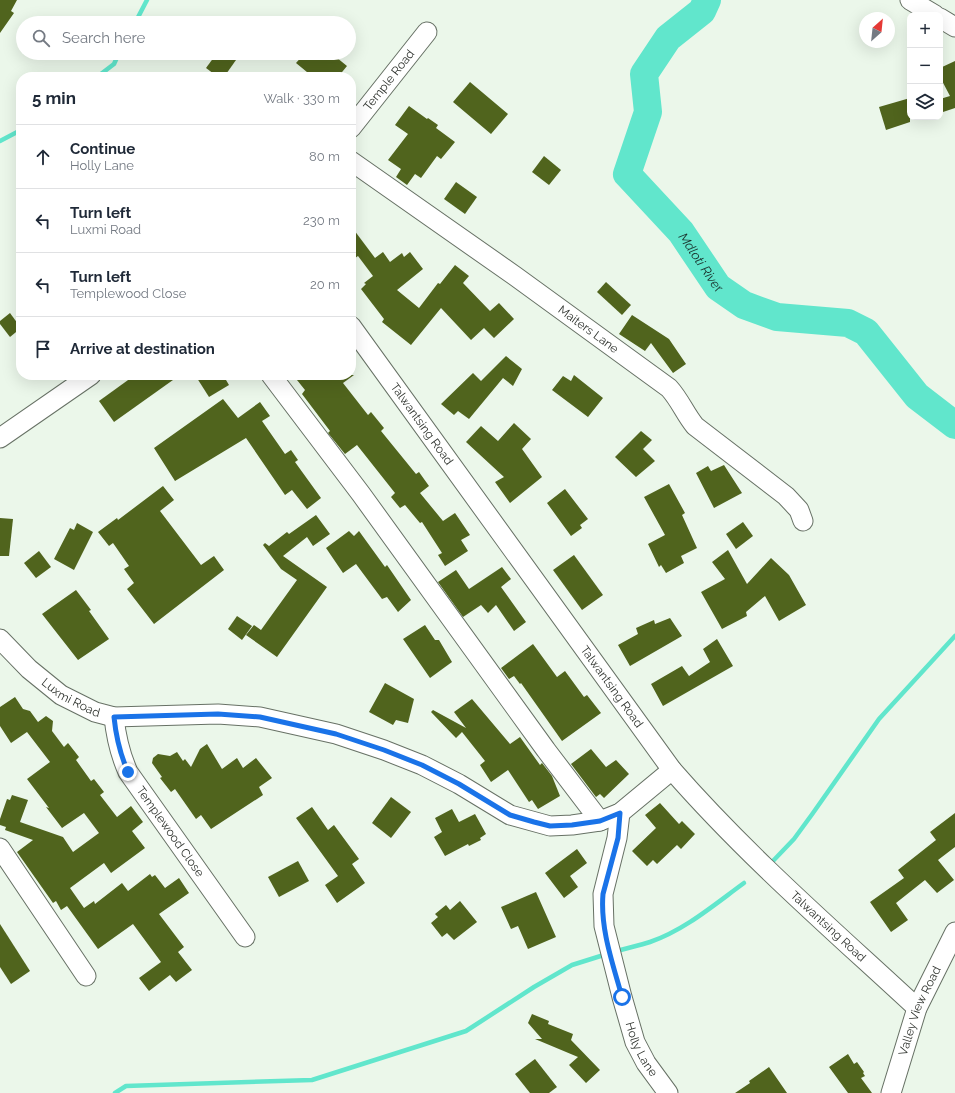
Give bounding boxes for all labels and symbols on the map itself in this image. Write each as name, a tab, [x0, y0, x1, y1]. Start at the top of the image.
north arrow	[859, 12, 895, 48]
street label: Temple Road	[361, 47, 417, 113]
water label: Mdloti River	[676, 230, 726, 296]
street label: Maiters Lane	[555, 303, 621, 356]
street label: Talwantsing Road	[388, 380, 456, 468]
street label: Talwantsing Road	[577, 643, 646, 730]
street label: Luxmi Road	[39, 675, 102, 720]
route end	[119, 763, 137, 781]
street label: Templewood Close	[133, 784, 207, 879]
street label: Talwantsing Road	[788, 888, 869, 965]
street label: Valley View Road	[896, 964, 944, 1057]
route start	[613, 988, 631, 1006]
street label: Holly Lane	[623, 1020, 660, 1079]

